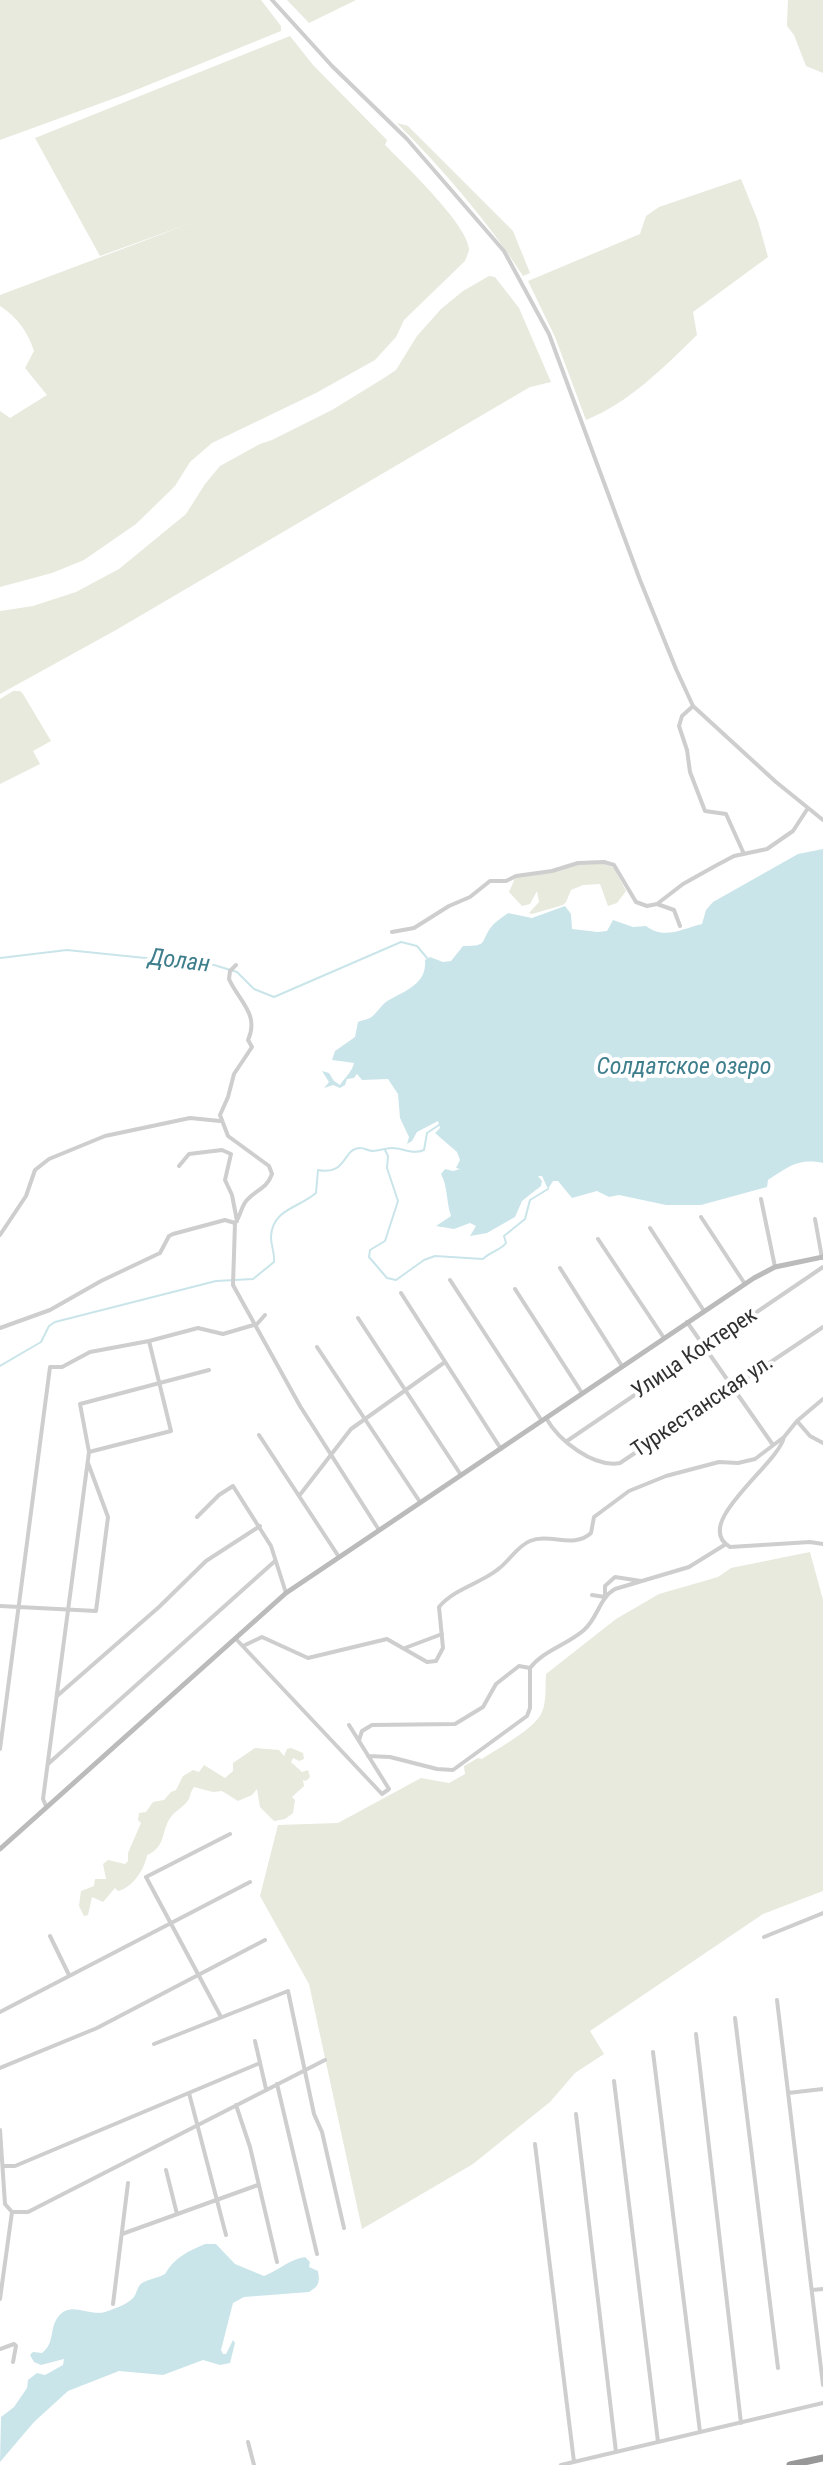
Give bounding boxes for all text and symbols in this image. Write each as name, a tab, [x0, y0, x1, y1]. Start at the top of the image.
water label: Долан	[147, 944, 211, 980]
water label: Солдатское озеро	[597, 1054, 771, 1082]
street label: Улица Коктерек	[627, 1302, 763, 1406]
street label: Туркестанская ул.	[627, 1350, 779, 1464]

